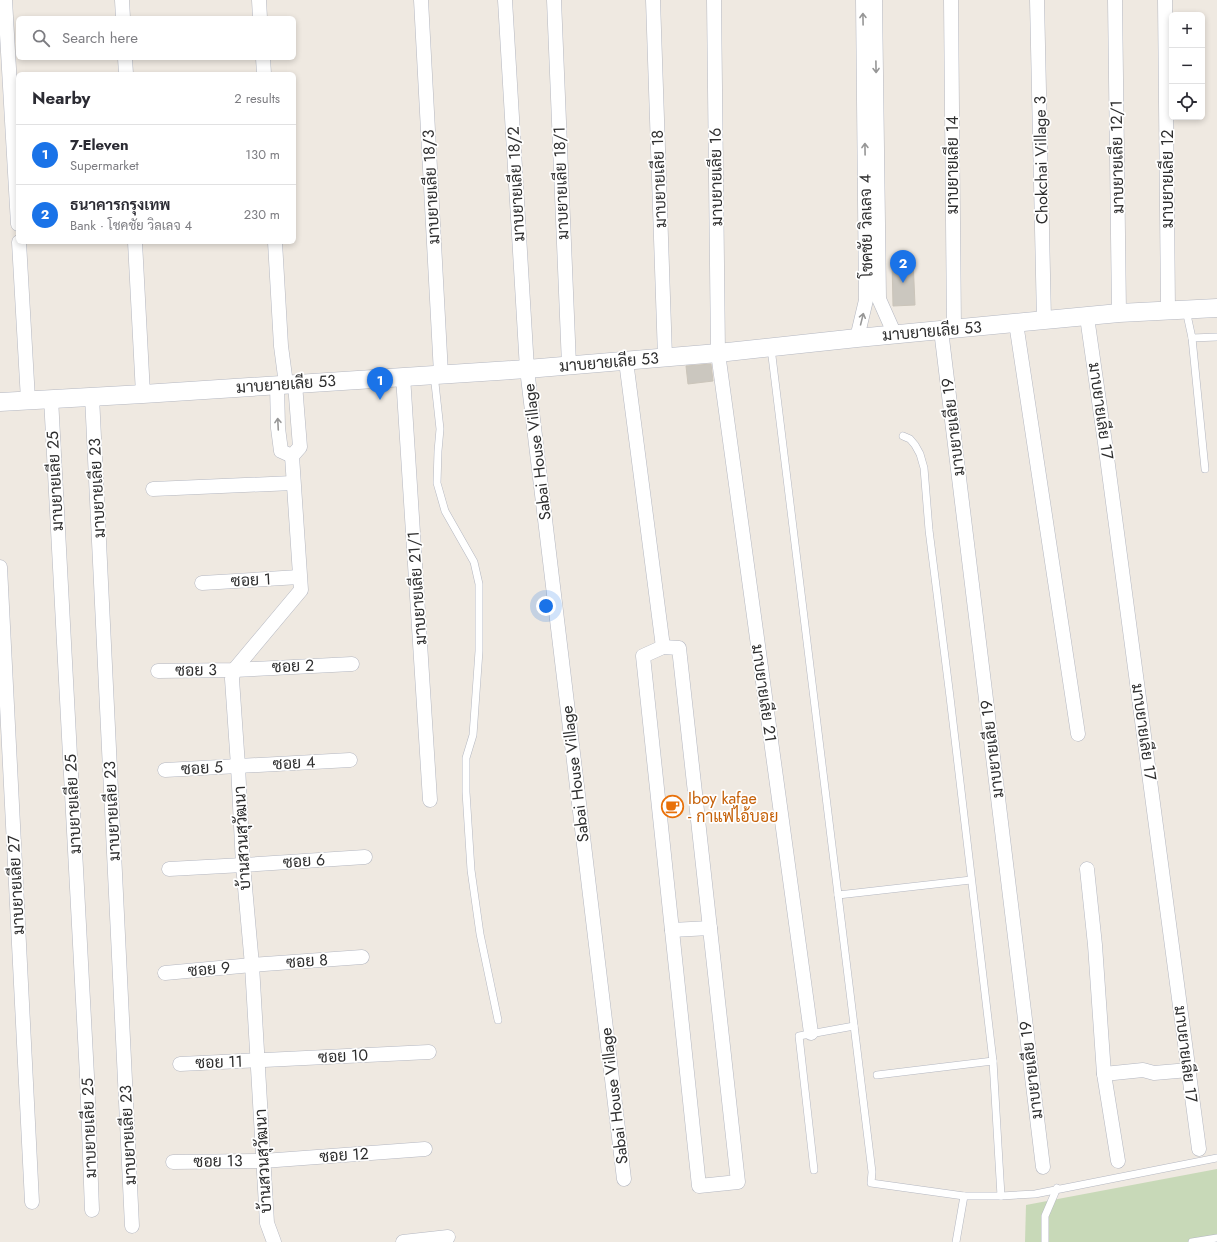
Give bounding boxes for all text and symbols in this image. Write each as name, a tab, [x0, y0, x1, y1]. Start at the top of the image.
map controls	[1169, 12, 1205, 120]
button: +	[1169, 12, 1205, 48]
one-way arrow	[859, 13, 867, 26]
search box	[16, 16, 296, 60]
icon: search	[30, 27, 52, 49]
text: Search here	[62, 27, 138, 49]
button: −	[1169, 48, 1205, 84]
one-way arrow	[872, 60, 880, 73]
button: locate	[1169, 84, 1205, 120]
text: Nearby	[32, 86, 90, 110]
text: 2 results	[234, 89, 280, 108]
street label: Chokchai Village 3	[1028, 95, 1054, 224]
street label: มาบยายเลีย 12/1	[1105, 100, 1129, 214]
street label: มาบยายเลีย 14	[941, 116, 964, 214]
street label: มาบยายเลีย 18/2	[502, 126, 530, 242]
street label: มาบยายเลีย 18/1	[548, 126, 574, 240]
street label: มาบยายเลีย 16	[704, 128, 728, 226]
street label: มาบยายเลีย 18/3	[416, 129, 445, 245]
street label: มาบยายเลีย 18	[646, 130, 672, 228]
street label: มาบยายเลีย 12	[1156, 130, 1179, 228]
text: 7-Eleven	[70, 134, 129, 156]
one-way arrow	[861, 143, 869, 156]
text: 1	[42, 145, 48, 164]
text: 130 m	[245, 145, 280, 164]
text: Supermarket	[70, 156, 139, 175]
street label: โชคชัย วิลเลจ 4	[854, 174, 878, 279]
text: ธนาคารกรุงเทพ	[70, 194, 170, 216]
text: 2	[41, 205, 49, 224]
text: 230 m	[244, 205, 280, 224]
text: Bank · โชคชัย วิลเลจ 4	[70, 216, 192, 235]
pin: 2	[890, 250, 916, 283]
one-way arrow	[858, 313, 866, 326]
street label: มาบยายเลีย 53	[881, 315, 983, 347]
street label: มาบยายเลีย 53	[558, 346, 660, 378]
street label: มาบยายเลีย 17	[1083, 361, 1119, 462]
pin: 1	[367, 367, 393, 400]
street label: มาบยายเลีย 53	[235, 369, 337, 399]
street label: มาบยายเลีย 19	[936, 377, 970, 477]
street label: Sabai House Village	[517, 382, 557, 522]
one-way arrow	[275, 418, 282, 431]
street label: มาบยายเลีย 25	[41, 430, 69, 532]
street label: มาบยายเลีย 23	[83, 437, 111, 539]
street label: มาบยายเลีย 21/1	[402, 530, 432, 646]
street label: ซอย 1	[230, 567, 272, 593]
your location	[536, 596, 556, 616]
street label: มาบยายเลีย 21	[746, 643, 782, 743]
street label: ซอย 2	[271, 654, 315, 678]
street label: ซอย 3	[175, 658, 217, 682]
street label: มาบยายเลีย 17	[1126, 682, 1162, 783]
street label: มาบยายเลีย 19	[975, 699, 1009, 799]
street label: Sabai House Village	[555, 704, 595, 844]
street label: ซอย 4	[272, 750, 316, 776]
street label: มาบยายเลีย 25	[59, 753, 87, 855]
street label: ซอย 5	[180, 755, 224, 781]
street label: มาบยายเลีย 23	[98, 760, 126, 862]
street label: บ้านสวนสุวัฒนา	[228, 785, 256, 891]
place label: Iboy kafae - กาแฟไอ้บอย	[688, 787, 778, 828]
cafe icon: Iboy kafae - กาแฟไอ้บอย	[659, 794, 685, 820]
street label: มาบยายเลีย 27	[2, 834, 30, 935]
street label: ซอย 6	[282, 848, 326, 874]
street label: ซอย 8	[285, 948, 329, 974]
street label: ซอย 9	[187, 956, 231, 982]
street label: มาบยายเลีย 17	[1169, 1004, 1203, 1105]
street label: มาบยายเลีย 19	[1014, 1020, 1048, 1120]
street label: Sabai House Village	[594, 1026, 634, 1166]
street label: ซอย 10	[317, 1043, 369, 1069]
street label: ซอย 11	[195, 1050, 243, 1074]
street label: มาบยายเลีย 25	[76, 1077, 102, 1179]
street label: มาบยายเลีย 23	[114, 1084, 142, 1186]
street label: บ้านสวนสุวัฒนา	[249, 1108, 277, 1214]
street label: ซอย 12	[319, 1142, 369, 1168]
street label: ซอย 13	[193, 1149, 243, 1173]

